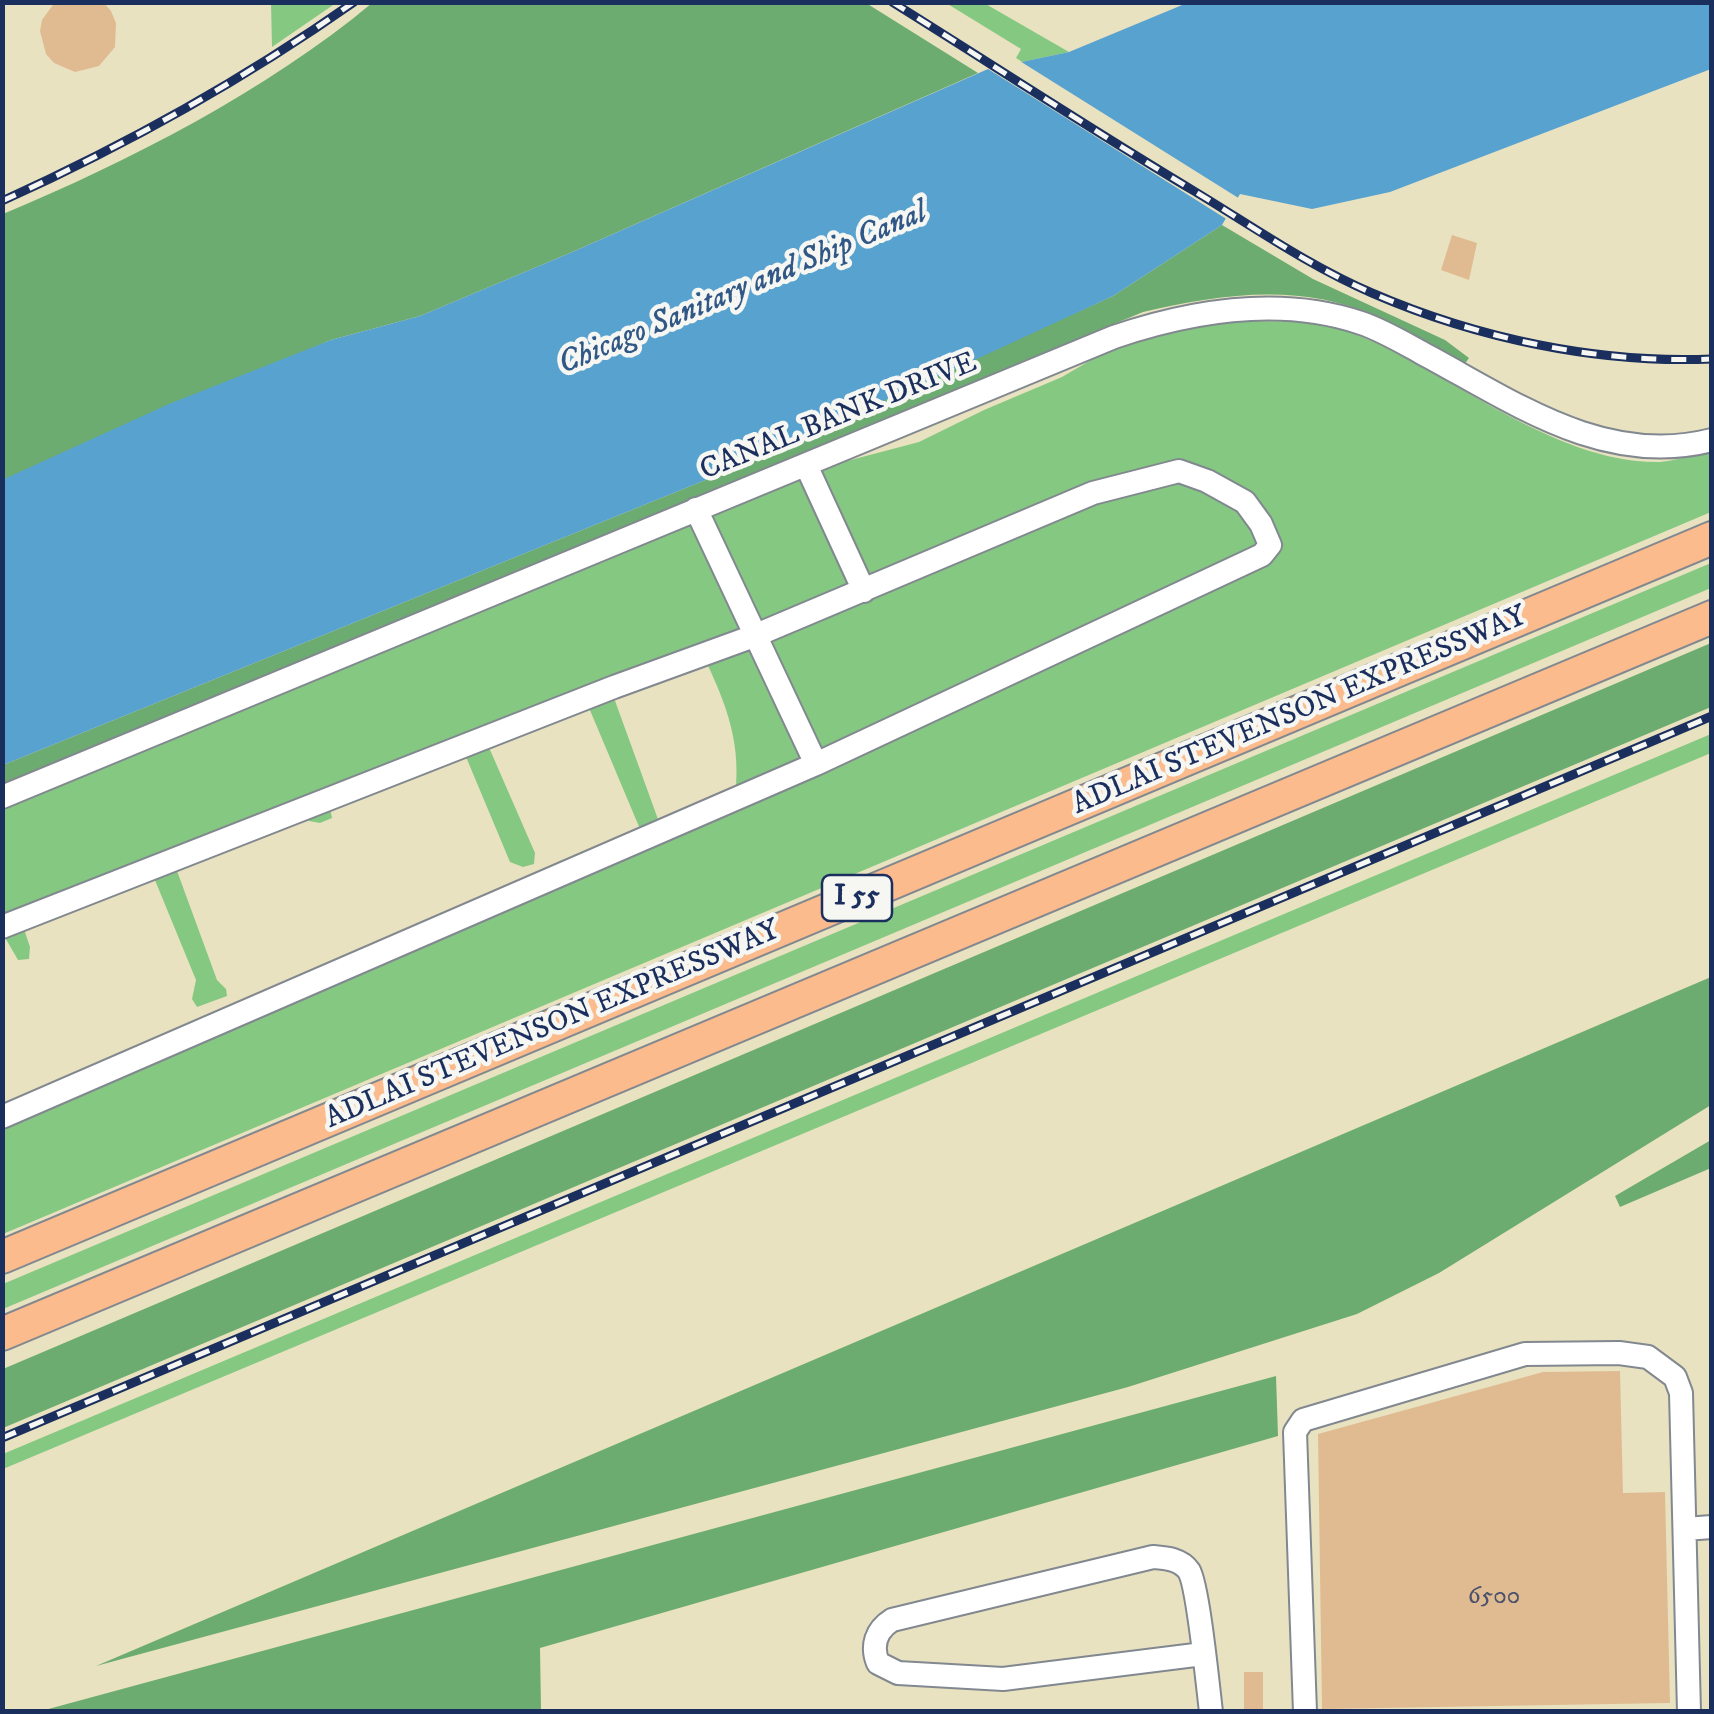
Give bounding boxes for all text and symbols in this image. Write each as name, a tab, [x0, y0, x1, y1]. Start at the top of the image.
water label: Chicago Sanitary and Ship Canal	[553, 195, 933, 385]
street label: CANAL BANK DRIVE	[696, 346, 982, 490]
street label: ADLAI STEVENSON EXPRESSWAY	[1067, 600, 1533, 824]
road number: I 55	[822, 875, 892, 921]
street label: ADLAI STEVENSON EXPRESSWAY	[320, 914, 786, 1138]
house number: 6500	[1468, 1583, 1520, 1613]

